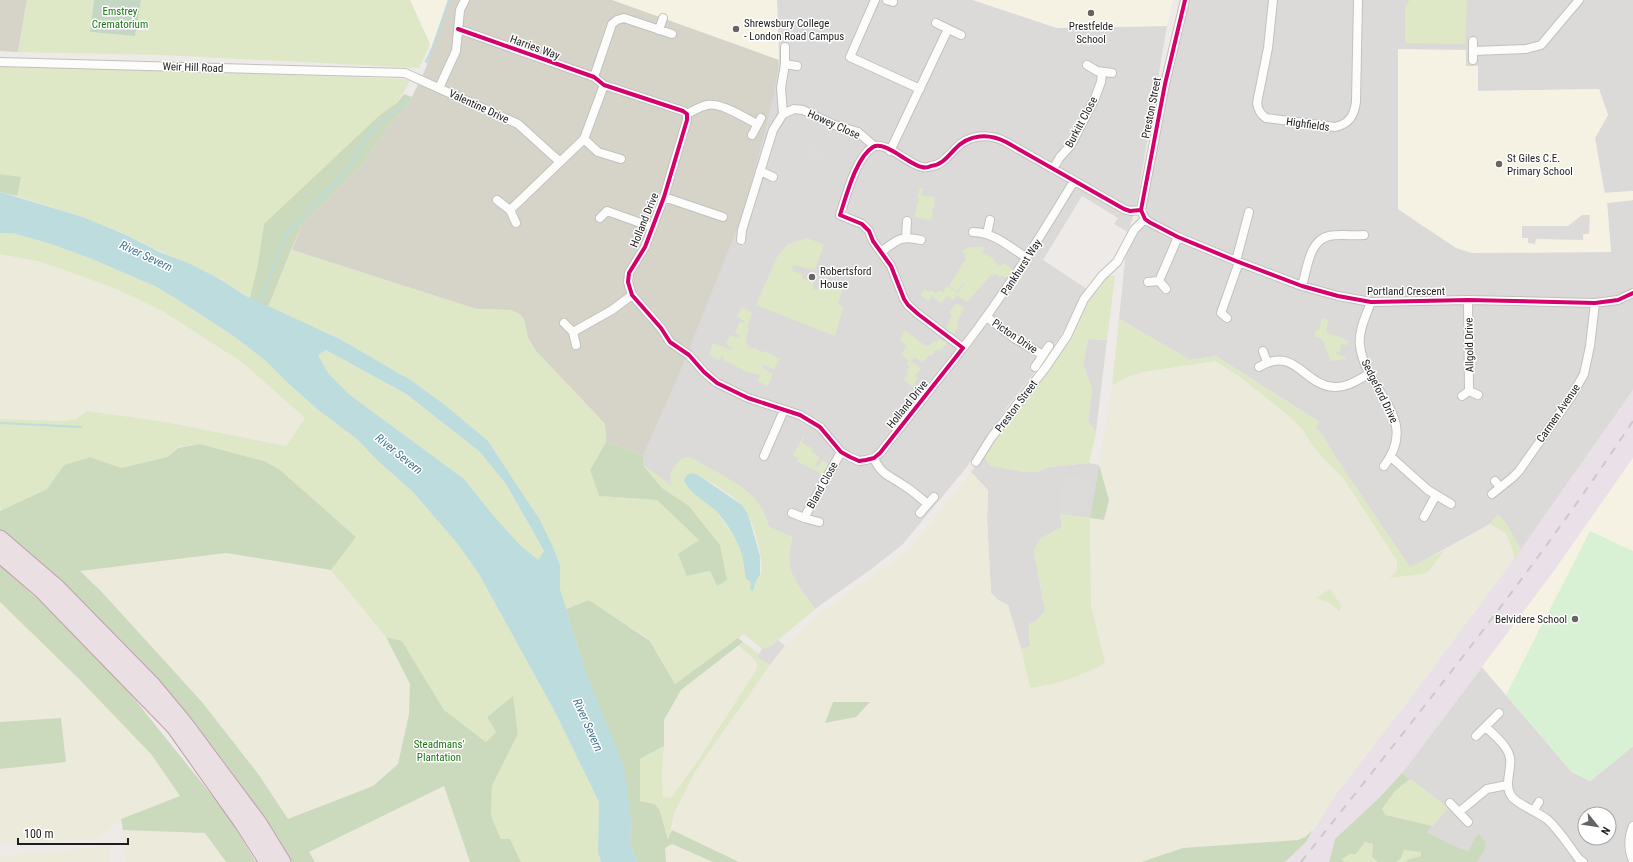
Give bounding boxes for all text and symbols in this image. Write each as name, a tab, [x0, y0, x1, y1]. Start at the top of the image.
park label: Emstrey Crematorium	[92, 5, 148, 31]
marker: Prestfelde School	[1086, 8, 1096, 18]
place label: Shrewsbury College - London Road Campus	[744, 17, 844, 43]
place label: Prestfelde School	[1069, 20, 1113, 46]
marker: Shrewsbury College - London Road Campus	[731, 24, 741, 34]
street label: Harries Way	[508, 32, 562, 63]
street label: Weir Hill Road	[162, 60, 224, 75]
street label: Preston Street	[1139, 77, 1164, 140]
street label: Valentine Drive	[447, 87, 511, 126]
street label: Burkitt Close	[1063, 95, 1100, 150]
street label: Howey Close	[806, 107, 862, 142]
street label: Highfields	[1285, 115, 1330, 134]
place label: St Giles C.E. Primary School	[1507, 152, 1573, 178]
marker: St Giles C.E. Primary School	[1494, 159, 1504, 169]
street label: Holland Drive	[628, 191, 661, 249]
street label: Pankhurst Way	[998, 236, 1045, 298]
water label: River Severn	[117, 238, 175, 274]
place label: Robertsford House	[820, 265, 872, 291]
marker: Robertsford House	[807, 272, 817, 282]
street label: Portland Crescent	[1367, 285, 1445, 298]
street label: Picton Drive	[989, 316, 1040, 356]
street label: Allgold Drive	[1463, 317, 1476, 372]
street label: Sedgeford Drive	[1359, 357, 1401, 425]
street label: Holland Drive	[884, 378, 931, 431]
street label: Preston Street	[993, 378, 1040, 435]
street label: Carmen Avenue	[1534, 382, 1583, 445]
water label: River Severn	[373, 431, 426, 477]
street label: Bland Close	[804, 460, 841, 511]
place label: Belvidere School	[1495, 613, 1567, 626]
marker: Belvidere School	[1570, 614, 1580, 624]
water label: River Severn	[570, 696, 606, 754]
park label: Steadmans' Plantation	[414, 738, 464, 764]
north arrow	[1577, 806, 1617, 846]
scale bar	[18, 820, 128, 846]
text: N	[1598, 825, 1613, 837]
text: 100 m	[24, 827, 54, 841]

